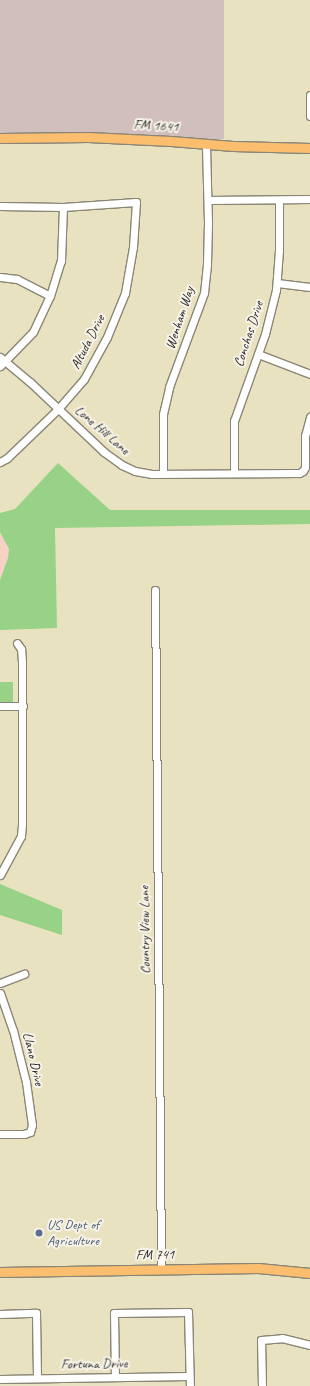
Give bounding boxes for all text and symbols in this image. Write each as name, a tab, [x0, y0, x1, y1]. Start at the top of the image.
street label: FM 1641	[133, 116, 179, 136]
street label: Wenham Way	[162, 285, 198, 351]
street label: Conchas Drive	[230, 299, 268, 369]
street label: Altuda Drive	[67, 312, 109, 372]
street label: Lone Hill Lane	[71, 402, 133, 458]
street label: Country View Lane	[136, 886, 154, 974]
street label: Llano Drive	[19, 1031, 47, 1087]
place label: US Dept of Agriculture	[47, 1217, 99, 1250]
marker: US Dept of Agriculture	[34, 1228, 44, 1238]
street label: FM 741	[136, 1246, 174, 1264]
street label: Fortuna Drive	[61, 1355, 127, 1373]

